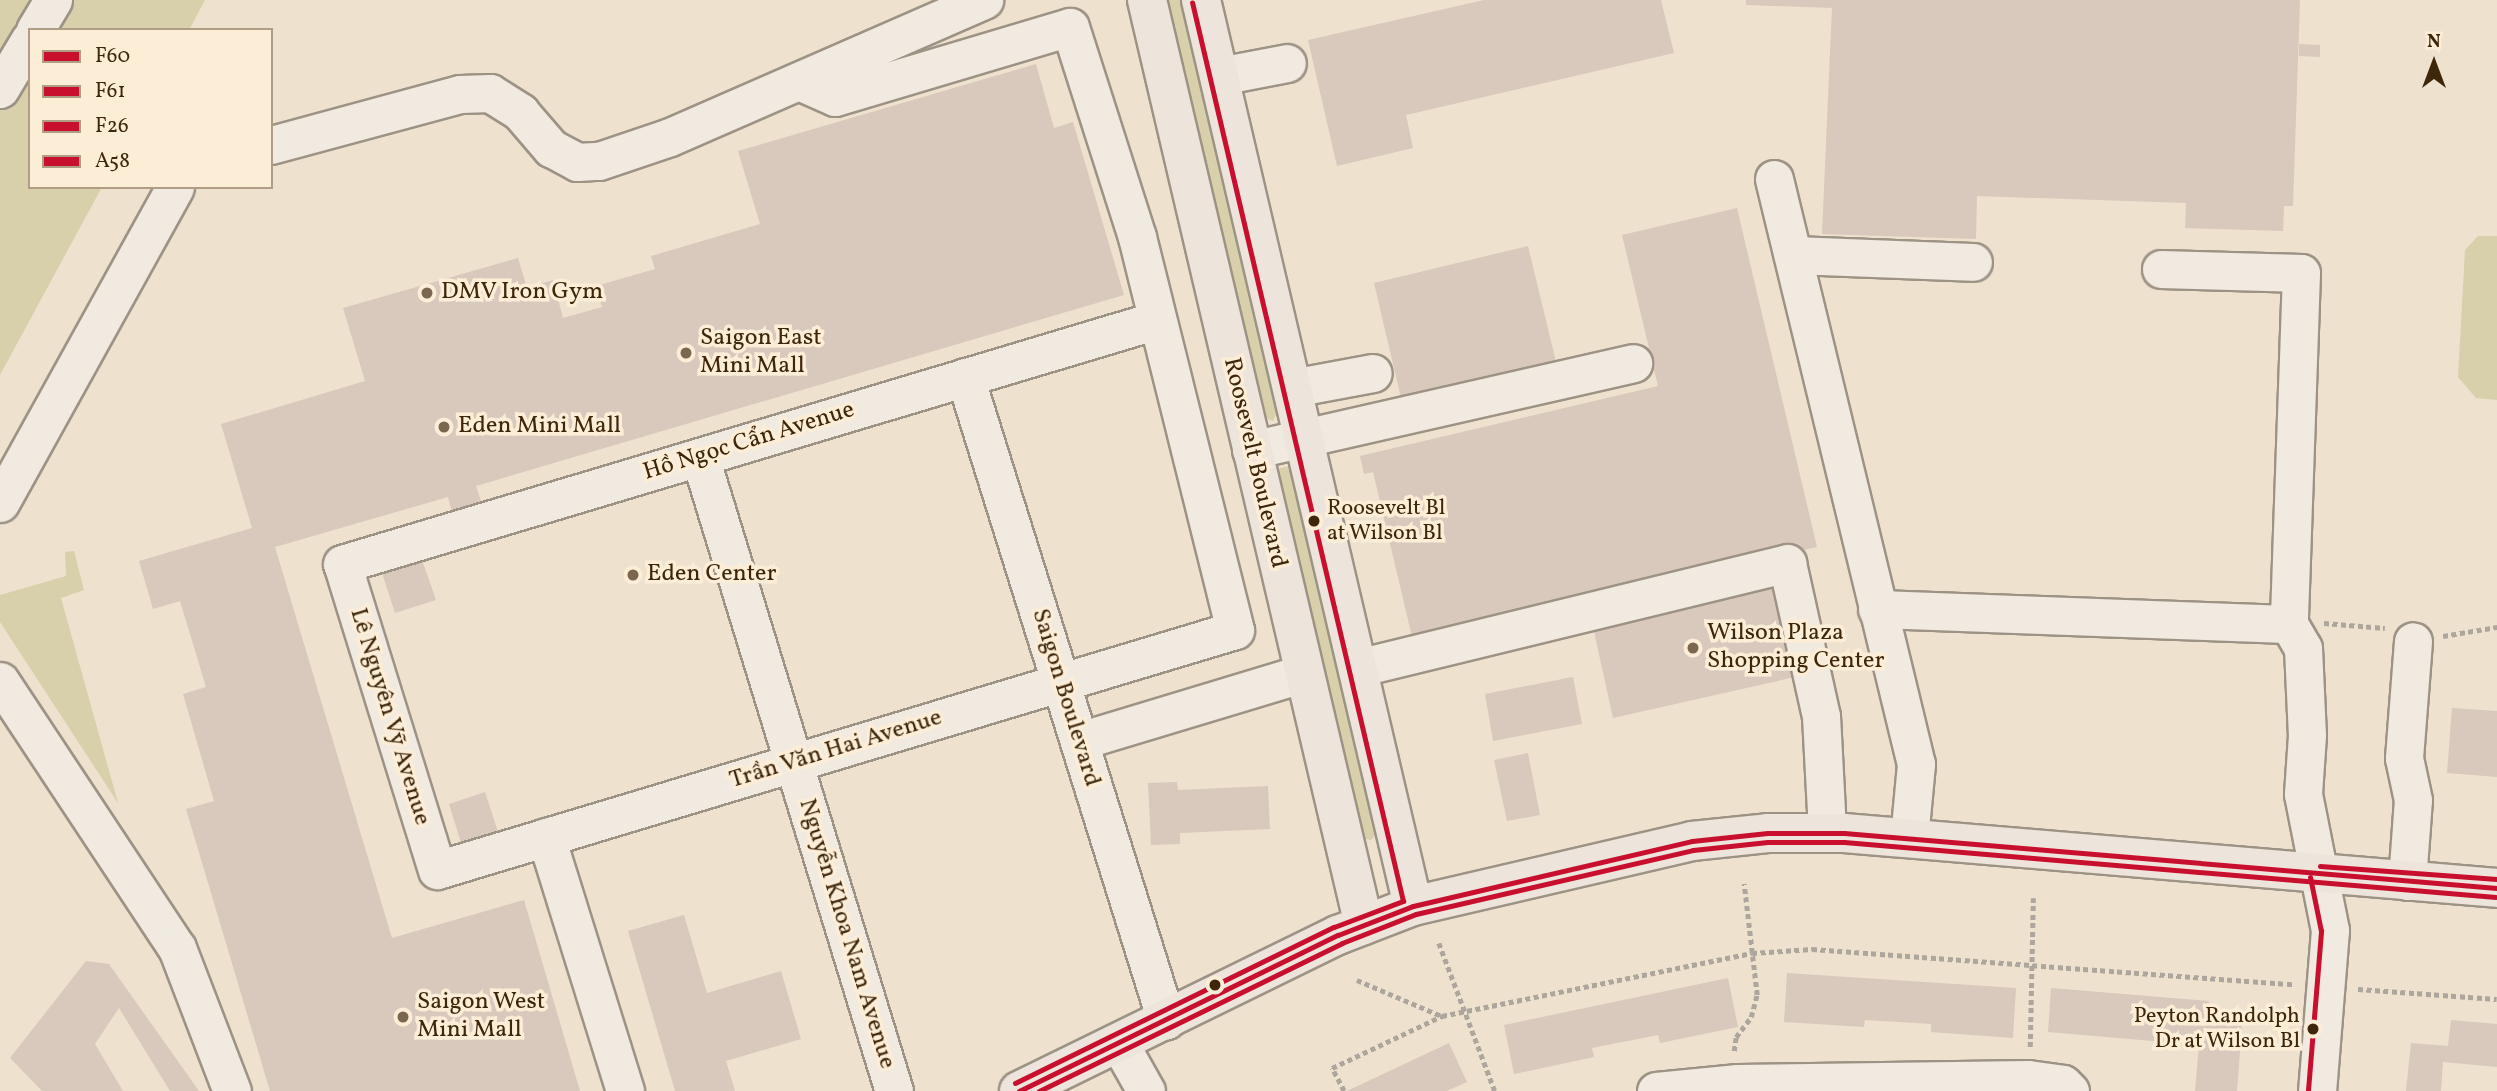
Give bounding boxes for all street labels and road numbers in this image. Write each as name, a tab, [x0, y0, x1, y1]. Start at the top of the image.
street label: Roosevelt Boulevard	[1216, 355, 1292, 571]
street label: Hồ Ngọc Cẩn Avenue	[640, 396, 858, 488]
street label: Lê Nguyên Vỹ Avenue	[342, 604, 436, 830]
street label: Saigon Boulevard	[1024, 606, 1106, 790]
street label: Trần Văn Hai Avenue	[726, 704, 946, 796]
street label: Nguyễn Khoa Nam Avenue	[791, 796, 901, 1072]

